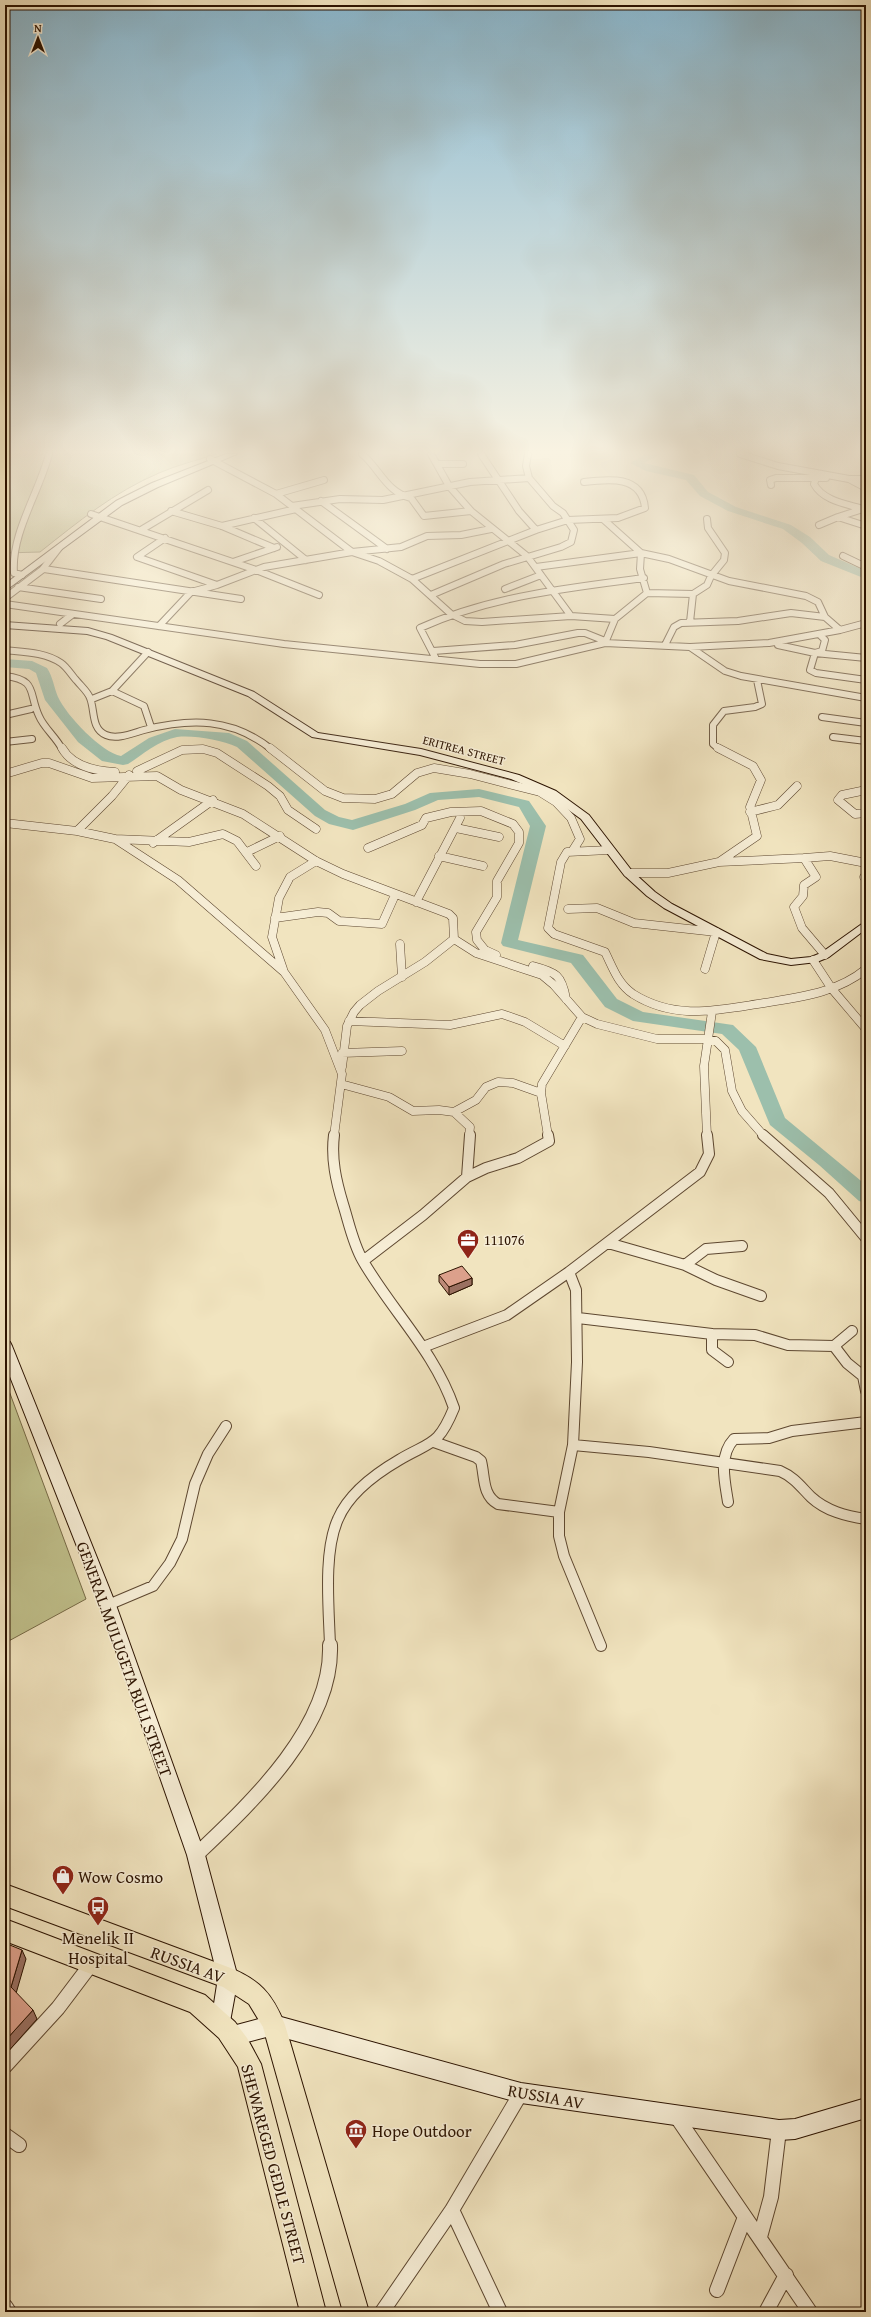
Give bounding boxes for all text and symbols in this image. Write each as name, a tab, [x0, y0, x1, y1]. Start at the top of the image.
north arrow	[18, 18, 58, 58]
text: N	[34, 20, 42, 36]
street label: ERITREA STREET	[421, 731, 507, 769]
office icon: 111076	[455, 1227, 481, 1260]
place label: 111076	[484, 1230, 525, 1250]
street label: GENERAL MULUGETA BULI STREET	[71, 1538, 179, 1781]
shop icon: Wow Cosmo	[50, 1863, 76, 1896]
place label: Wow Cosmo	[78, 1864, 164, 1889]
bus stop icon: Menelik II Hospital	[85, 1894, 111, 1927]
place label: Menelik II Hospital	[62, 1925, 134, 1970]
street label: RUSSIA AV	[148, 1939, 228, 1989]
street label: SHEWAREGED GEDLE STREET	[235, 2061, 313, 2267]
street label: RUSSIA AV	[506, 2077, 586, 2115]
museum icon: Hope Outdoor	[343, 2117, 369, 2150]
place label: Hope Outdoor	[372, 2118, 472, 2143]

